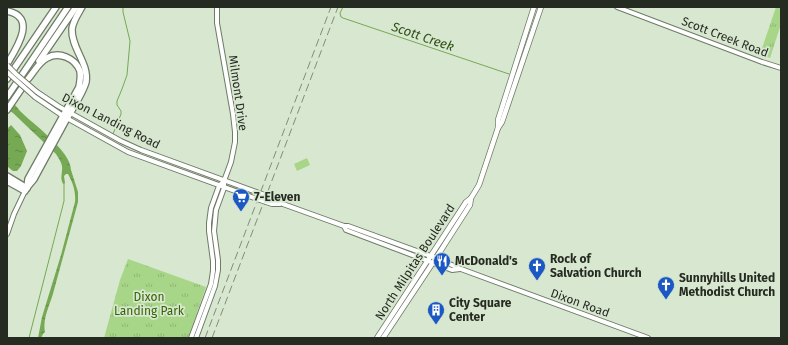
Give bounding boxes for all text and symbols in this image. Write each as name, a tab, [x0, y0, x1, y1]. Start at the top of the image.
street label: Scott Creek Road	[680, 14, 770, 60]
water label: Scott Creek	[389, 18, 456, 54]
street label: Milmont Drive	[226, 54, 250, 132]
street label: Dixon Landing Road	[60, 90, 162, 152]
supermarket icon: 7-Eleven	[231, 187, 251, 212]
place label: 7-Eleven	[254, 190, 300, 204]
street label: North Milpitas Boulevard	[372, 201, 458, 323]
restaurant icon: McDonald's	[432, 251, 452, 276]
place label: Rock of Salvation Church	[550, 252, 642, 280]
place label: McDonald's	[455, 254, 518, 268]
church icon: Rock of Salvation Church	[527, 256, 547, 281]
place label: Sunnyhills United Methodist Church	[679, 271, 775, 299]
church icon: Sunnyhills United Methodist Church	[656, 275, 676, 300]
street label: Dixon Road	[549, 286, 611, 320]
park label: Dixon Landing Park	[114, 290, 185, 318]
place label: City Square Center	[449, 296, 512, 324]
building icon: City Square Center	[426, 300, 446, 325]

